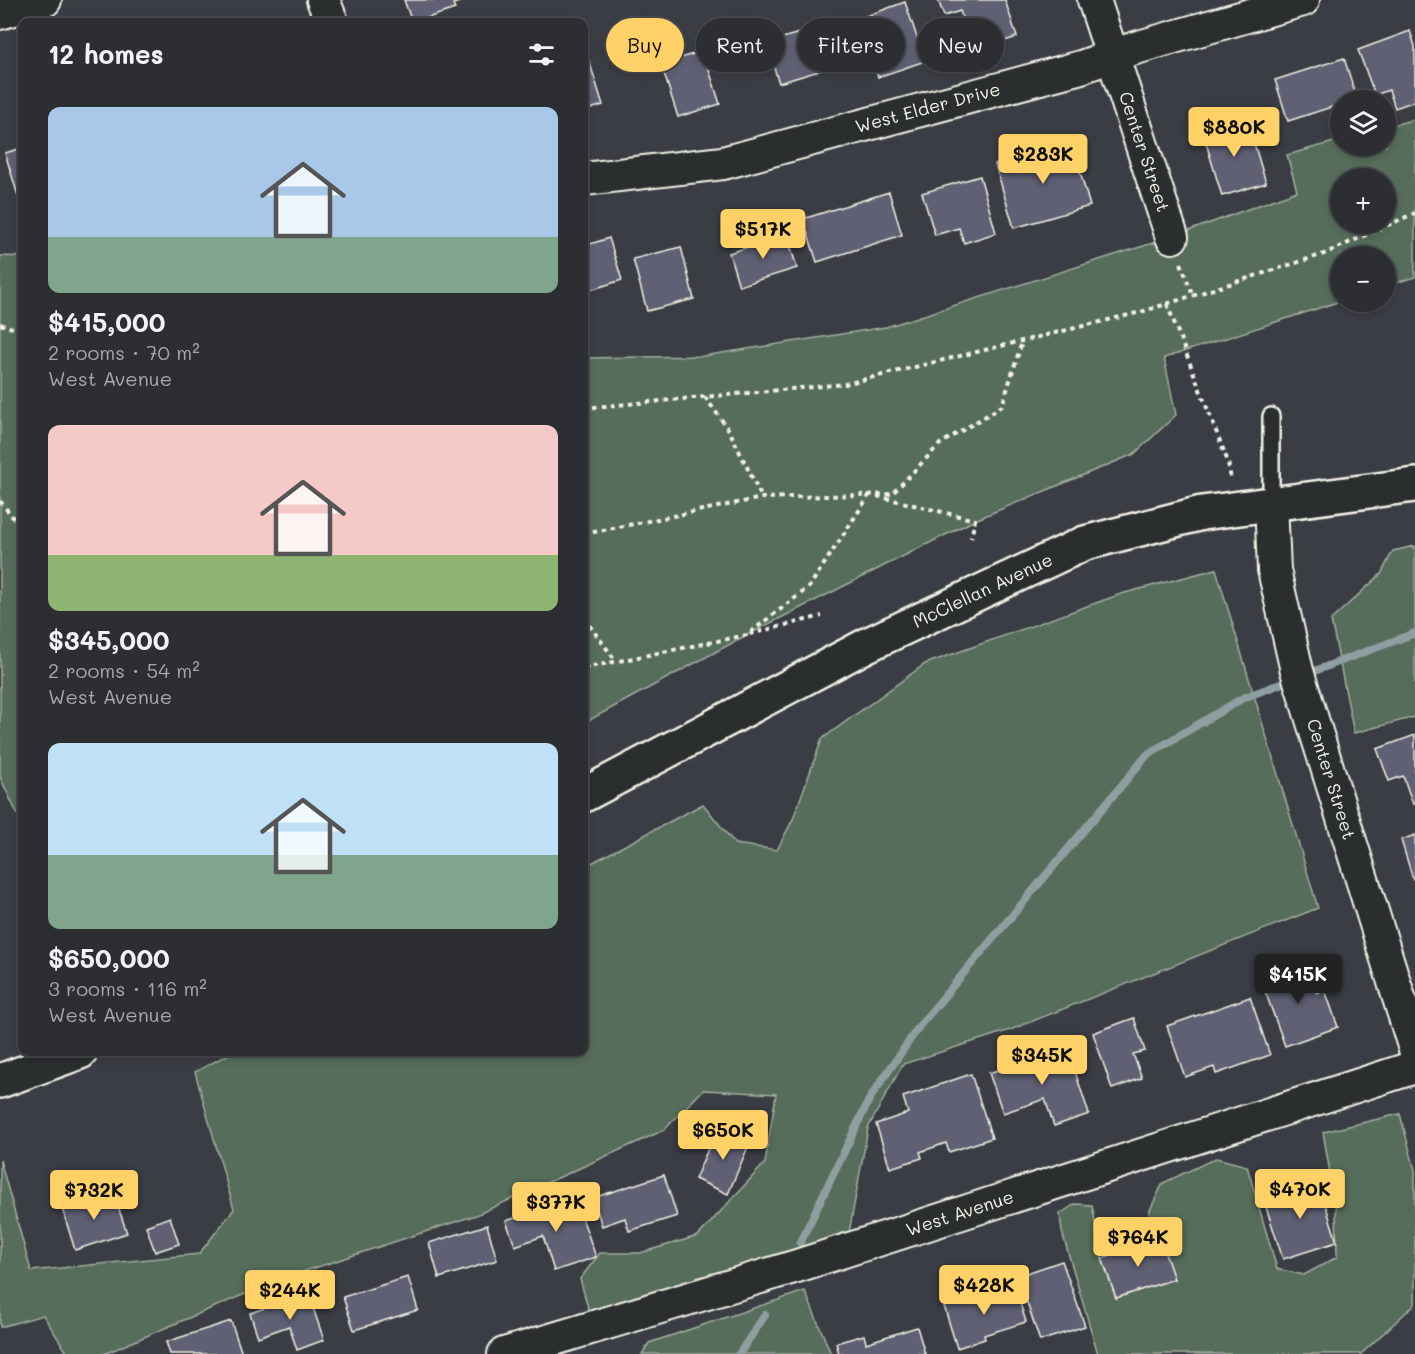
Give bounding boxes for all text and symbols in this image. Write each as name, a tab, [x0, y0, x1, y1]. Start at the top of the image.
chip: Buy	[606, 18, 684, 72]
chip: Rent	[696, 18, 785, 72]
chip: Filters	[797, 18, 905, 72]
chip: New	[917, 18, 1004, 72]
text: 12 homes	[48, 37, 164, 71]
icon: filters	[525, 38, 558, 71]
street label: West Elder Drive	[852, 76, 1003, 138]
street label: Center Street	[1114, 88, 1176, 215]
map controls	[1330, 90, 1396, 312]
button: layers	[1330, 90, 1396, 156]
pin: $880K	[1192, 107, 1276, 158]
text: $880K	[1202, 113, 1266, 139]
pin: $283K	[1001, 134, 1085, 185]
text: $283K	[1012, 140, 1074, 166]
icon: home	[249, 146, 357, 254]
button: +	[1330, 168, 1396, 234]
pin: $517K	[721, 209, 805, 260]
text: $517K	[734, 215, 792, 241]
button: −	[1330, 246, 1396, 312]
text: $415,000	[48, 305, 165, 339]
text: 2 rooms · 70 m²	[48, 339, 200, 365]
text: West Avenue	[48, 365, 172, 391]
icon: home	[249, 464, 357, 572]
street label: McClellan Avenue	[908, 547, 1056, 633]
text: $345,000	[48, 623, 169, 657]
text: 2 rooms · 54 m²	[48, 657, 200, 683]
text: West Avenue	[48, 683, 172, 709]
street label: Center Street	[1302, 716, 1362, 842]
icon: home	[249, 782, 357, 890]
text: $650,000	[48, 941, 170, 975]
pin: $415K	[1256, 954, 1340, 1005]
text: $415K	[1269, 960, 1327, 986]
text: 3 rooms · 116 m²	[48, 975, 207, 1001]
text: West Avenue	[48, 1001, 172, 1027]
pin: $345K	[1000, 1035, 1084, 1086]
text: $345K	[1011, 1041, 1073, 1067]
pin: $650K	[681, 1110, 765, 1161]
text: $650K	[692, 1116, 754, 1142]
pin: $470K	[1258, 1169, 1342, 1220]
pin: $732K	[52, 1170, 136, 1221]
text: $470K	[1269, 1175, 1331, 1201]
text: $732K	[64, 1176, 124, 1202]
pin: $377K	[514, 1182, 598, 1233]
street label: West Avenue	[903, 1184, 1016, 1241]
text: $377K	[526, 1188, 586, 1214]
pin: $764K	[1096, 1217, 1180, 1268]
text: $764K	[1107, 1223, 1169, 1249]
pin: $428K	[942, 1265, 1026, 1316]
pin: $244K	[248, 1270, 332, 1321]
text: $428K	[953, 1271, 1015, 1297]
text: $244K	[259, 1276, 321, 1302]

